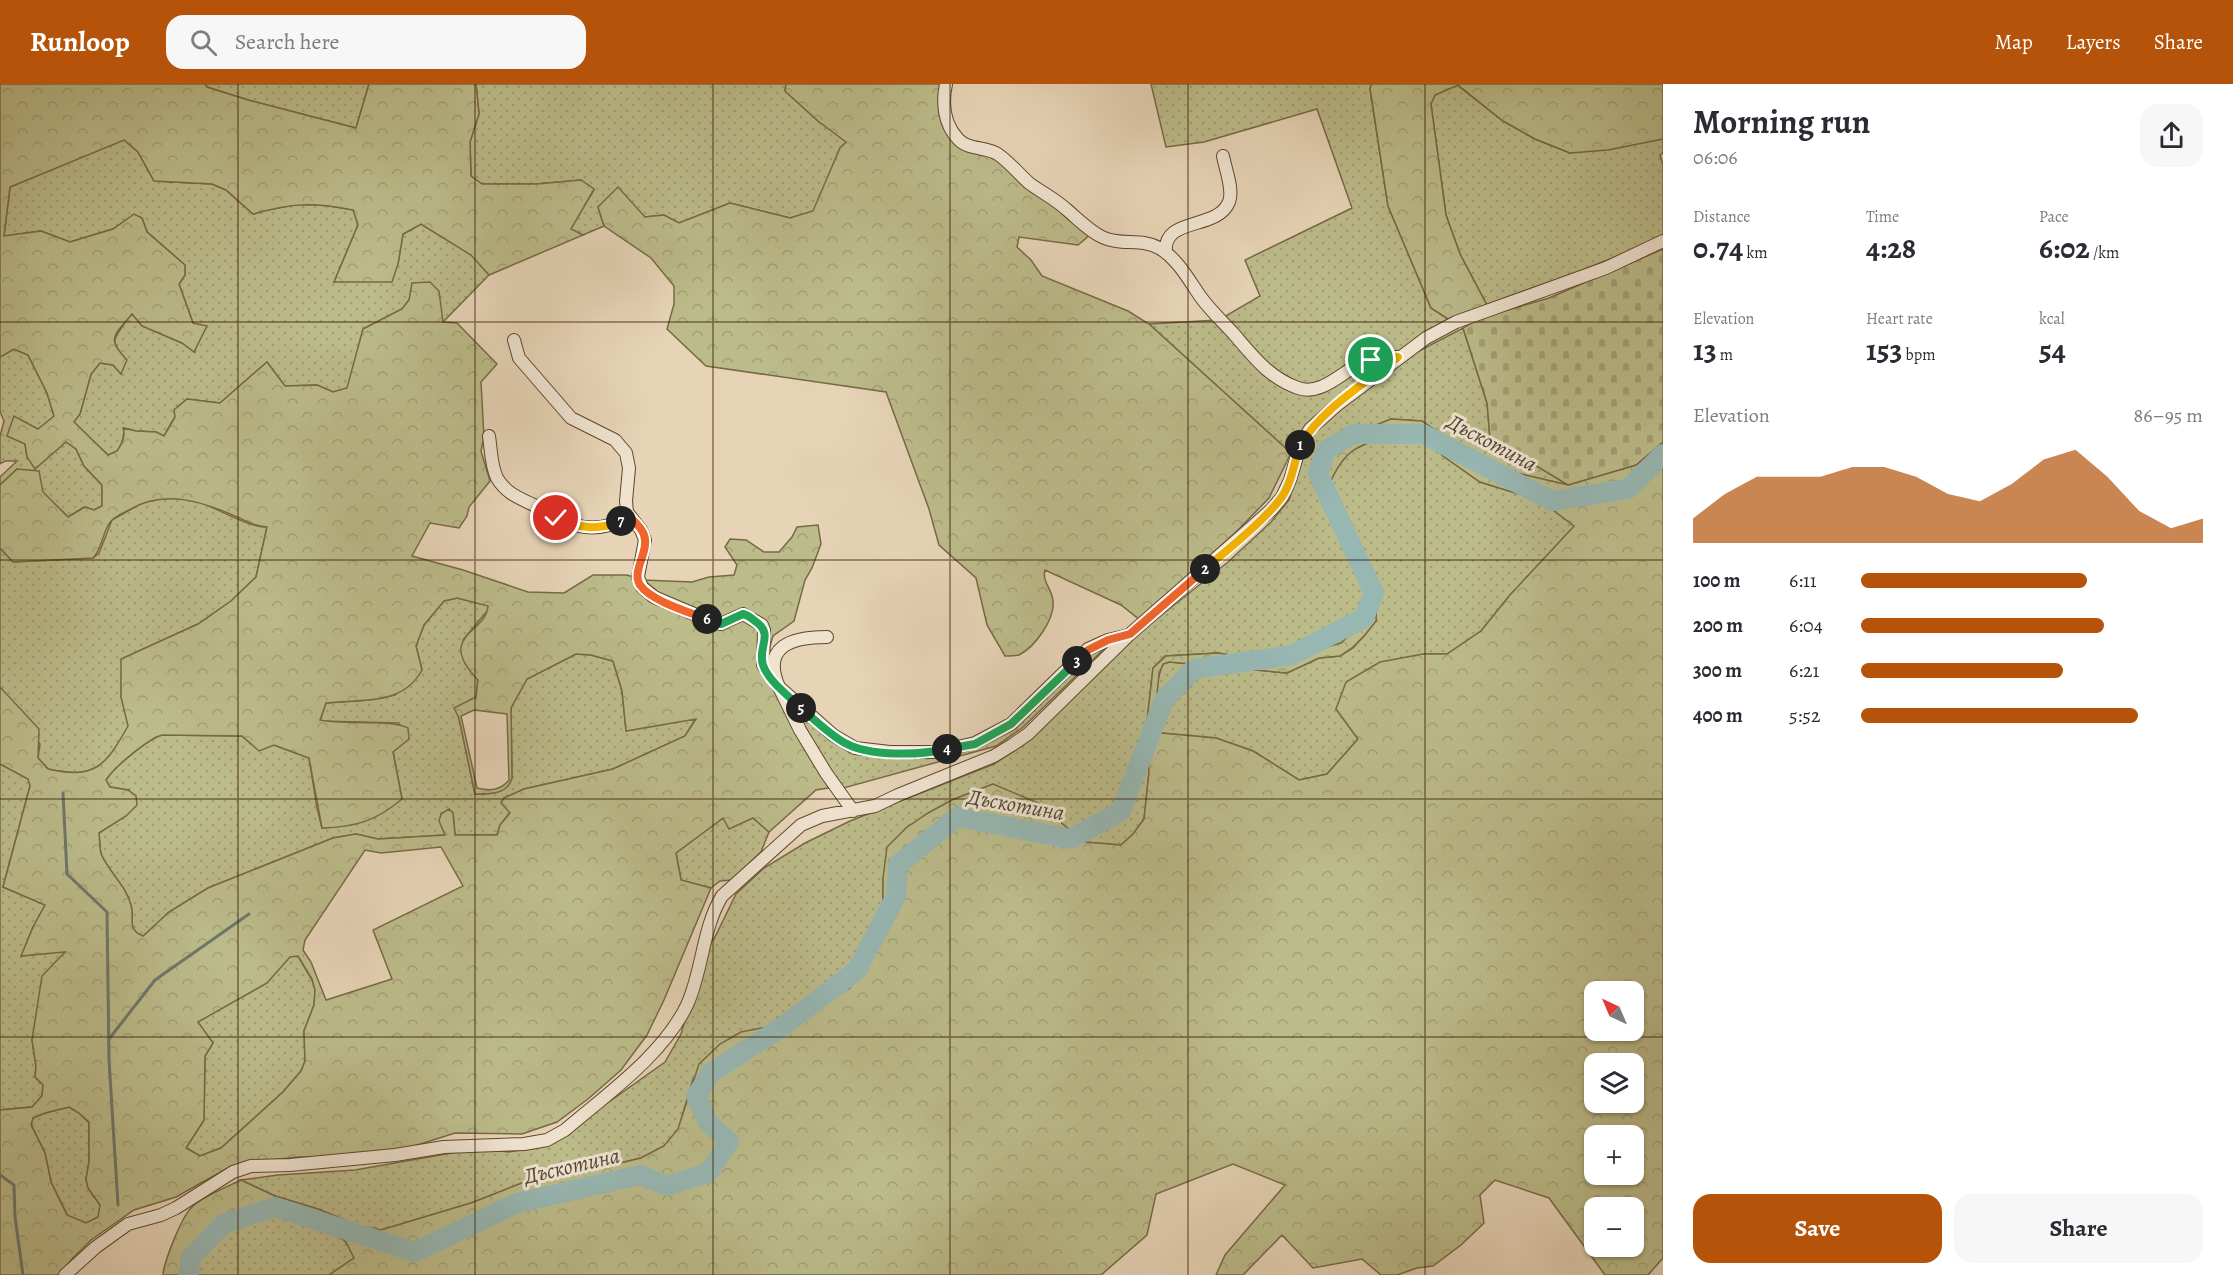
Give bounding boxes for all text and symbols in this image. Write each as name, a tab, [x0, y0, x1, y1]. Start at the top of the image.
search box	[166, 15, 586, 69]
text: Runloop	[30, 23, 130, 61]
icon: search	[187, 26, 220, 59]
text: Search here	[235, 27, 339, 57]
text: Map	[1994, 28, 2033, 56]
text: Layers	[2066, 28, 2121, 56]
text: Share	[2154, 28, 2203, 56]
text: Morning run	[1693, 99, 1870, 144]
button: share	[2140, 104, 2203, 167]
text: 06:06	[1693, 144, 1738, 171]
text: Distance	[1693, 206, 1750, 228]
text: Time	[1866, 206, 1899, 228]
text: Pace	[2039, 206, 2069, 228]
text: 0.74	[1693, 228, 1743, 268]
text: 4:28	[1866, 228, 1916, 268]
text: 6:02	[2039, 228, 2090, 268]
text: km	[1743, 242, 1768, 264]
text: /km	[2090, 242, 2119, 264]
text: Elevation	[1693, 308, 1754, 330]
text: Heart rate	[1866, 308, 1933, 330]
text: kcal	[2039, 308, 2065, 330]
text: 13	[1693, 330, 1717, 370]
text: 153	[1866, 330, 1902, 370]
text: 54	[2039, 330, 2066, 370]
pin	[1345, 334, 1396, 385]
icon: arrive	[1354, 343, 1387, 376]
text: m	[1717, 344, 1733, 366]
text: bpm	[1902, 344, 1936, 366]
text: Elevation	[1693, 402, 1770, 429]
text: 86–95 m	[2134, 402, 2203, 429]
water label: Дъскотина	[1440, 406, 1542, 479]
pin: 1	[1285, 430, 1315, 460]
text: 1	[1297, 434, 1303, 456]
pin	[530, 492, 581, 543]
icon: check	[539, 501, 572, 534]
pin: 7	[606, 506, 636, 536]
text: 7	[618, 510, 624, 532]
pin: 2	[1190, 554, 1220, 584]
text: 2	[1201, 558, 1209, 580]
text: 100 m	[1693, 567, 1741, 594]
text: 6:11	[1789, 567, 1817, 594]
pin: 6	[692, 604, 722, 634]
text: 6	[703, 608, 711, 630]
text: 200 m	[1693, 612, 1743, 639]
text: 6:04	[1789, 612, 1823, 639]
pin: 3	[1062, 646, 1092, 676]
text: 3	[1074, 650, 1080, 672]
text: 300 m	[1693, 657, 1742, 684]
text: 6:21	[1789, 657, 1819, 684]
pin: 5	[786, 693, 816, 723]
text: 5	[798, 697, 804, 719]
text: 400 m	[1693, 702, 1743, 729]
text: 5:52	[1789, 702, 1820, 729]
pin: 4	[932, 734, 962, 764]
text: 4	[943, 738, 951, 760]
water label: Дъскотина	[963, 781, 1067, 828]
north arrow	[1584, 981, 1644, 1041]
map controls	[1584, 981, 1644, 1257]
button: layers	[1584, 1053, 1644, 1113]
button: +	[1584, 1125, 1644, 1185]
water label: Дъскотина	[519, 1140, 623, 1192]
button: Save	[1693, 1194, 1942, 1263]
button: Share	[1954, 1194, 2203, 1263]
button: −	[1584, 1197, 1644, 1257]

